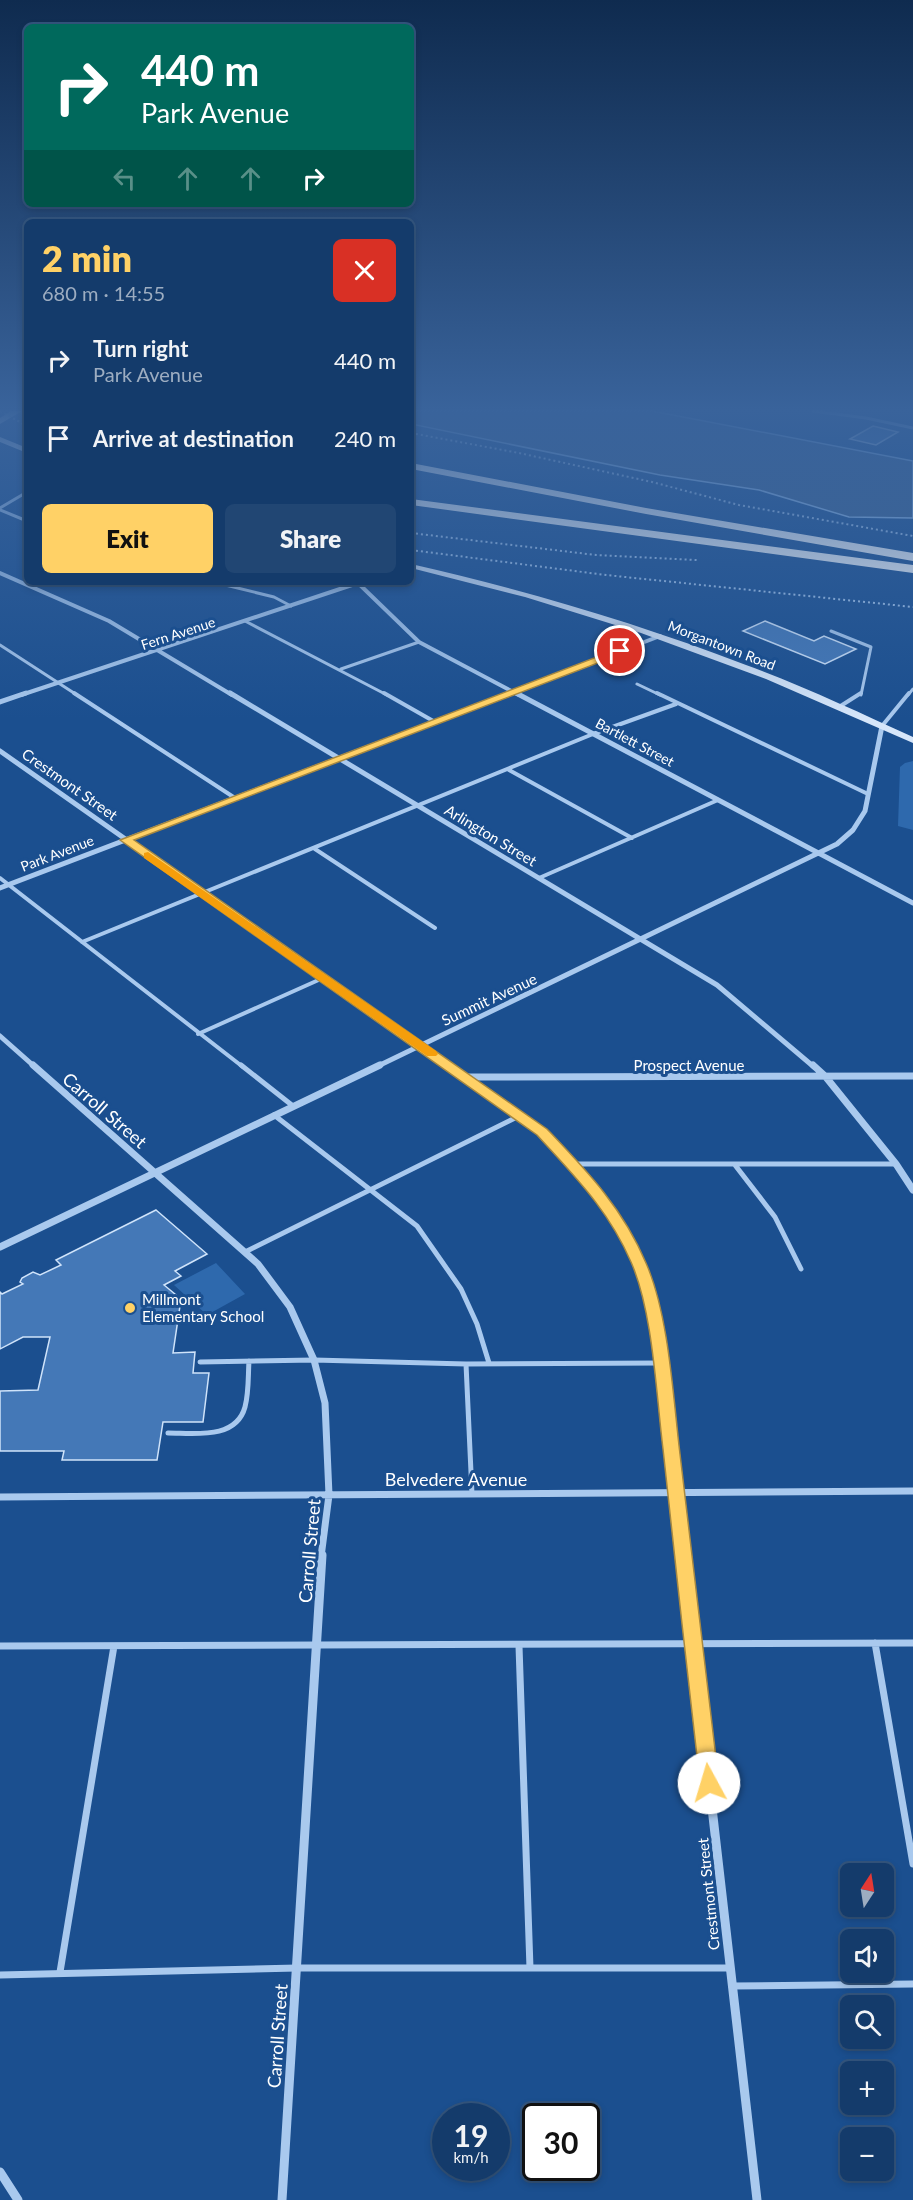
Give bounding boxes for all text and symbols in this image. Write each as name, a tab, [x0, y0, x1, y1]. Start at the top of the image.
text: 440 m	[141, 45, 259, 95]
icon: right	[42, 48, 120, 126]
text: Park Avenue	[141, 96, 289, 129]
icon: left	[108, 162, 141, 195]
icon: ahead	[171, 162, 204, 195]
icon: ahead	[234, 162, 267, 195]
icon: right	[297, 162, 330, 195]
text: 2 min	[42, 236, 132, 280]
button: close	[333, 239, 396, 302]
text: 680 m · 14:55	[42, 281, 165, 305]
text: Turn right	[93, 335, 188, 362]
icon: right	[42, 344, 75, 377]
text: 440 m	[334, 347, 396, 374]
text: Park Avenue	[93, 362, 203, 386]
icon: arrive	[42, 422, 75, 455]
text: Arrive at destination	[93, 425, 294, 452]
text: 240 m	[334, 425, 396, 452]
button: Exit	[42, 504, 213, 573]
button: Share	[225, 504, 396, 573]
street label: Fern Avenue	[139, 613, 217, 653]
street label: Morgantown Road	[666, 617, 778, 673]
pin	[594, 625, 645, 676]
icon: arrive	[603, 634, 636, 667]
street label: Bartlett Street	[593, 714, 677, 770]
street label: Crestmont Street	[19, 744, 122, 824]
street label: Arlington Street	[442, 800, 541, 870]
street label: Park Avenue	[18, 831, 96, 875]
street label: Summit Avenue	[439, 969, 540, 1029]
street label: Prospect Avenue	[634, 1056, 745, 1074]
street label: Carroll Street	[58, 1067, 152, 1153]
place label: Millmont Elementary School	[142, 1290, 264, 1325]
marker: Millmont Elementary School	[123, 1301, 137, 1315]
street label: Belvedere Avenue	[385, 1468, 527, 1490]
street label: Carroll Street	[293, 1497, 325, 1604]
position arrow	[677, 1751, 741, 1815]
street label: Crestmont Street	[693, 1836, 723, 1951]
north arrow	[840, 1863, 894, 1917]
map controls	[840, 1863, 894, 2181]
button: sound	[840, 1929, 894, 1983]
street label: Carroll Street	[262, 1983, 292, 2089]
button: search	[840, 1995, 894, 2049]
button: +	[840, 2061, 894, 2115]
speed limit sign: 30	[522, 2103, 600, 2181]
text: 19	[454, 2117, 488, 2153]
button: −	[840, 2127, 894, 2181]
text: km/h	[453, 2148, 489, 2166]

